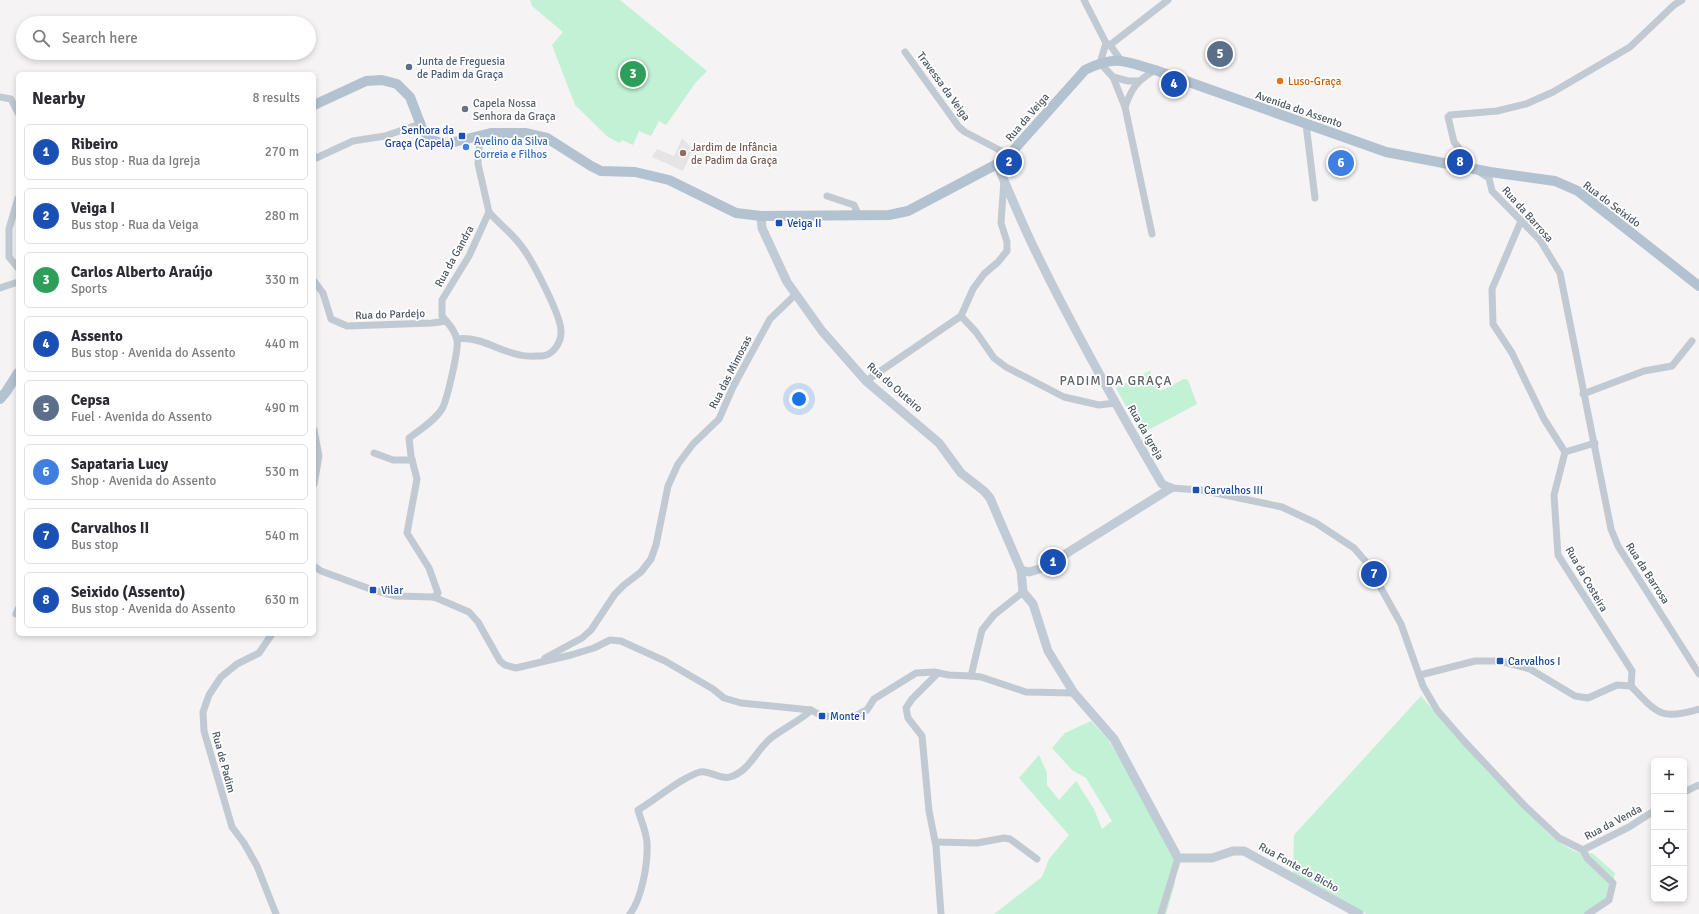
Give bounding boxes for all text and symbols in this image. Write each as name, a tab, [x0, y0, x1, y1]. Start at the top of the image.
search box	[16, 16, 316, 60]
icon: search	[30, 27, 52, 49]
text: Search here	[62, 29, 138, 47]
pin: 5	[1207, 39, 1233, 69]
street label: Travessa da Veiga	[914, 49, 973, 124]
place label: Junta de Freguesia de Padim da Graça	[417, 55, 506, 81]
pin: 3	[620, 59, 646, 89]
marker: Junta de Freguesia de Padim da Graça	[404, 62, 414, 72]
pin: 4	[1161, 69, 1187, 99]
place label: Luso-Graça	[1288, 75, 1342, 88]
marker: Luso-Graça	[1275, 76, 1285, 86]
text: Nearby	[32, 88, 85, 109]
street label: Avenida do Assento	[1254, 89, 1344, 131]
text: 8 results	[252, 90, 300, 106]
street label: Rua da Veiga	[1003, 90, 1052, 144]
place label: Capela Nossa Senhora da Graça	[473, 97, 556, 123]
marker: Capela Nossa Senhora da Graça	[460, 104, 470, 114]
place label: Senhora da Graça (Capela)	[385, 124, 454, 150]
marker: Senhora da Graça (Capela)	[457, 131, 467, 141]
text: Ribeiro	[71, 135, 118, 153]
place label: Avelino da Silva Correia e Filhos	[474, 135, 548, 161]
place label: Jardim de Infância de Padim da Graça	[691, 141, 778, 167]
marker: Avelino da Silva Correia e Filhos	[461, 142, 471, 152]
text: 1	[42, 144, 50, 160]
text: 270 m	[265, 144, 299, 160]
pin: 2	[996, 147, 1022, 177]
pin: 8	[1447, 147, 1473, 177]
marker: Jardim de Infância de Padim da Graça	[678, 148, 688, 158]
pin: 6	[1328, 148, 1354, 178]
text: Bus stop · Rua da Igreja	[71, 153, 200, 169]
street label: Rua do Seixido	[1580, 179, 1643, 230]
street label: Rua da Barrosa	[1499, 184, 1556, 245]
text: Veiga I	[71, 199, 115, 217]
text: 2	[42, 208, 50, 224]
text: 280 m	[265, 208, 299, 224]
text: Bus stop · Rua da Veiga	[71, 217, 199, 233]
place label: Veiga II	[787, 217, 822, 230]
marker: Veiga II	[774, 218, 784, 228]
street label: Rua da Gandra	[432, 223, 477, 289]
text: Carlos Alberto Araújo	[71, 263, 213, 281]
text: 3	[42, 272, 50, 288]
text: 330 m	[265, 272, 299, 288]
text: Sports	[71, 281, 107, 297]
street label: Rua do Pardejo	[355, 307, 425, 322]
text: Assento	[71, 327, 123, 345]
street label: Rua das Mimosas	[706, 333, 755, 411]
text: 4	[42, 336, 50, 352]
text: 440 m	[265, 336, 299, 352]
text: Bus stop · Avenida do Assento	[71, 345, 236, 361]
street label: Rua do Outeiro	[864, 360, 925, 415]
district label: PADIM DA GRAÇA	[1060, 373, 1172, 389]
your location	[789, 389, 809, 409]
text: Cepsa	[71, 391, 110, 409]
text: 5	[42, 400, 50, 416]
text: 490 m	[265, 400, 299, 416]
street label: Rua da Igreja	[1125, 402, 1167, 462]
text: Fuel · Avenida do Assento	[71, 409, 212, 425]
text: Sapataria Lucy	[71, 455, 168, 473]
text: 6	[42, 464, 50, 480]
text: 530 m	[265, 464, 299, 480]
text: Shop · Avenida do Assento	[71, 473, 216, 489]
place label: Carvalhos III	[1204, 484, 1263, 497]
marker: Carvalhos III	[1191, 485, 1201, 495]
text: Carvalhos II	[71, 519, 149, 537]
text: 7	[42, 528, 50, 544]
text: 540 m	[265, 528, 299, 544]
text: Bus stop	[71, 537, 118, 553]
street label: Rua da Barrosa	[1623, 540, 1672, 607]
street label: Rua da Costeira	[1563, 544, 1611, 615]
pin: 1	[1040, 547, 1066, 577]
pin: 7	[1361, 559, 1387, 589]
text: Seixido (Assento)	[71, 583, 185, 601]
place label: Vilar	[381, 584, 403, 597]
marker: Vilar	[368, 585, 378, 595]
text: 8	[42, 592, 50, 608]
text: 630 m	[265, 592, 299, 608]
text: Bus stop · Avenida do Assento	[71, 601, 236, 617]
place label: Carvalhos I	[1508, 655, 1560, 668]
marker: Carvalhos I	[1495, 656, 1505, 666]
place label: Monte I	[830, 710, 866, 723]
marker: Monte I	[817, 711, 827, 721]
street label: Rua de Padim	[209, 730, 238, 795]
map controls	[1651, 758, 1687, 902]
button: +	[1651, 758, 1687, 794]
button: −	[1651, 794, 1687, 830]
street label: Rua da Venda	[1582, 802, 1644, 843]
button: locate	[1651, 830, 1687, 866]
street label: Rua Fonte do Bicho	[1256, 840, 1341, 895]
button: layers	[1651, 866, 1687, 902]

